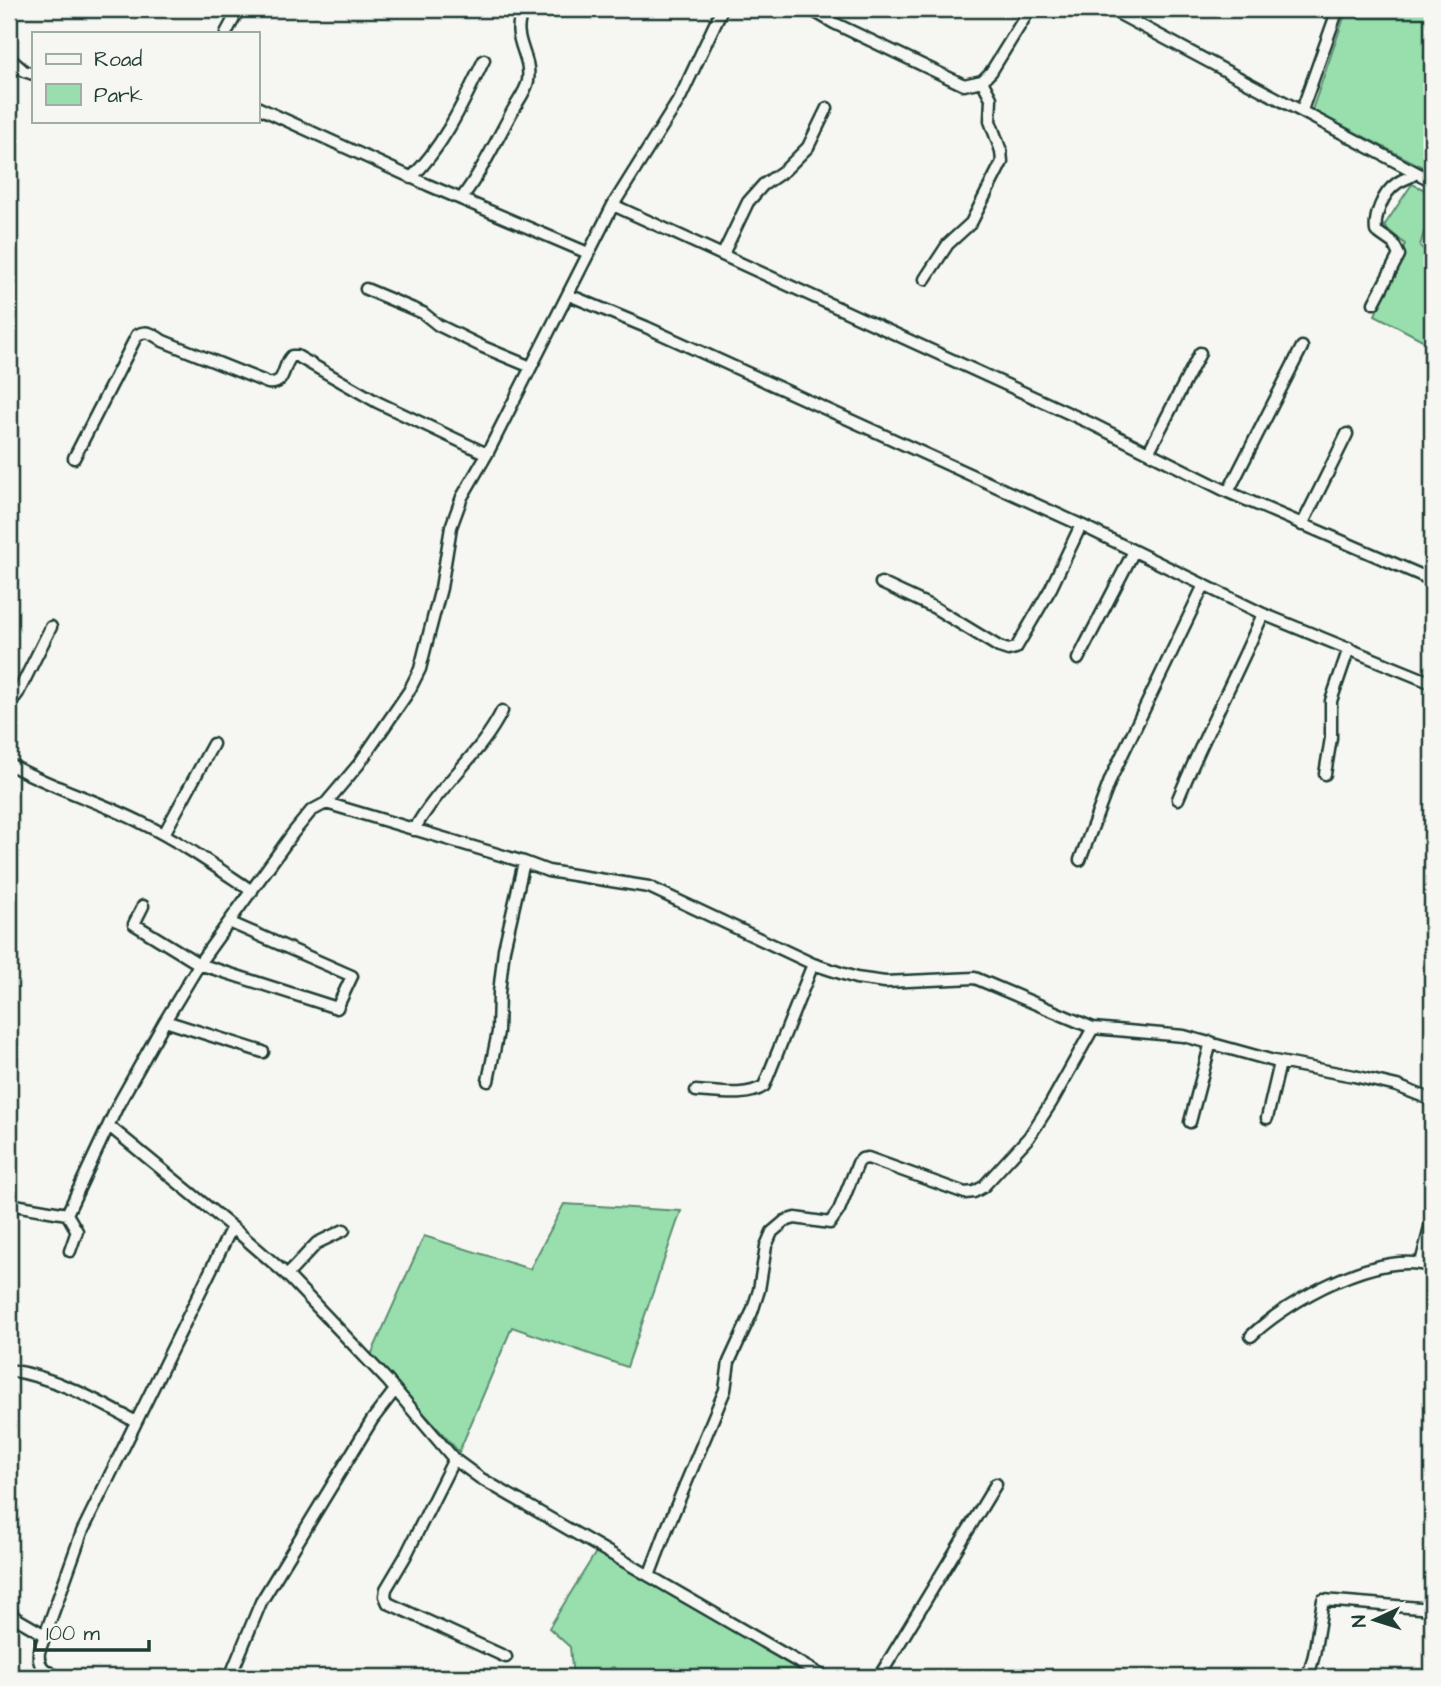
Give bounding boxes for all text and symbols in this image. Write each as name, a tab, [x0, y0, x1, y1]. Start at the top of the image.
legend	[32, 32, 259, 122]
text: Road	[94, 45, 142, 74]
text: Park	[94, 81, 143, 110]
north arrow	[1340, 1584, 1410, 1654]
scale bar	[35, 1609, 149, 1653]
text: N	[1346, 1614, 1373, 1628]
text: 100 m	[46, 1619, 101, 1648]

